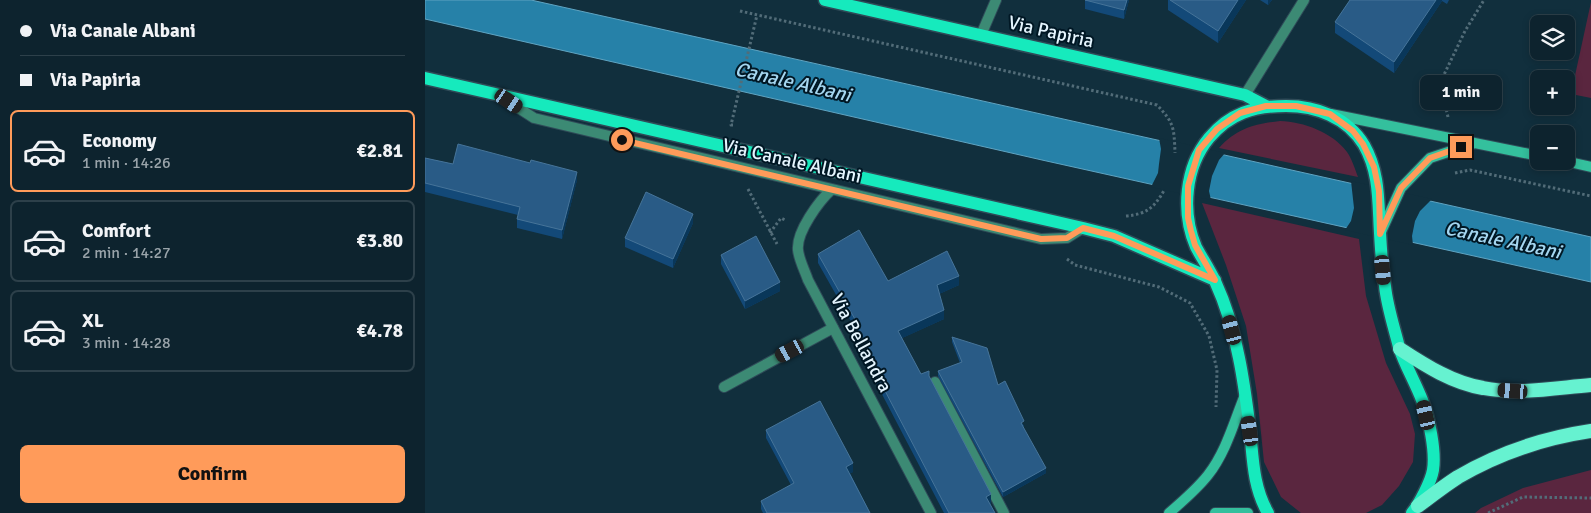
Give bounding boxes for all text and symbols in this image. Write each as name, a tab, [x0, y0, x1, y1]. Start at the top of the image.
street label: Via Papiria	[1006, 10, 1096, 54]
map controls	[1530, 15, 1575, 170]
button: layers	[1530, 15, 1575, 60]
text: Via Canale Albani	[50, 19, 196, 43]
water label: Canale Albani	[733, 57, 855, 108]
text: Via Papiria	[50, 68, 141, 92]
button: +	[1530, 70, 1575, 115]
callout: 1 min	[1420, 74, 1502, 110]
text: 1 min	[1442, 82, 1480, 102]
car	[492, 86, 525, 116]
button: −	[1530, 125, 1575, 170]
icon: car	[22, 129, 67, 174]
text: Economy	[82, 129, 156, 153]
route start	[611, 129, 633, 151]
street label: Via Canale Albani	[720, 133, 864, 189]
route end	[1450, 136, 1472, 158]
text: €2.81	[357, 139, 403, 163]
text: 1 min · 14:26	[82, 153, 171, 173]
water label: Canale Albani	[1443, 215, 1565, 265]
icon: car	[22, 219, 67, 264]
text: Comfort	[82, 219, 151, 243]
text: €3.80	[357, 229, 403, 253]
text: 2 min · 14:27	[82, 243, 171, 263]
car	[1374, 254, 1391, 286]
street label: Via Bellandra	[825, 290, 897, 396]
icon: car	[22, 309, 67, 354]
text: XL	[82, 309, 104, 333]
car	[1220, 314, 1243, 346]
text: €4.78	[357, 319, 403, 343]
text: 3 min · 14:28	[82, 333, 171, 353]
car	[773, 337, 806, 365]
car	[1497, 382, 1528, 400]
car	[1415, 399, 1436, 431]
car	[1240, 415, 1259, 447]
button: Confirm	[20, 445, 405, 503]

